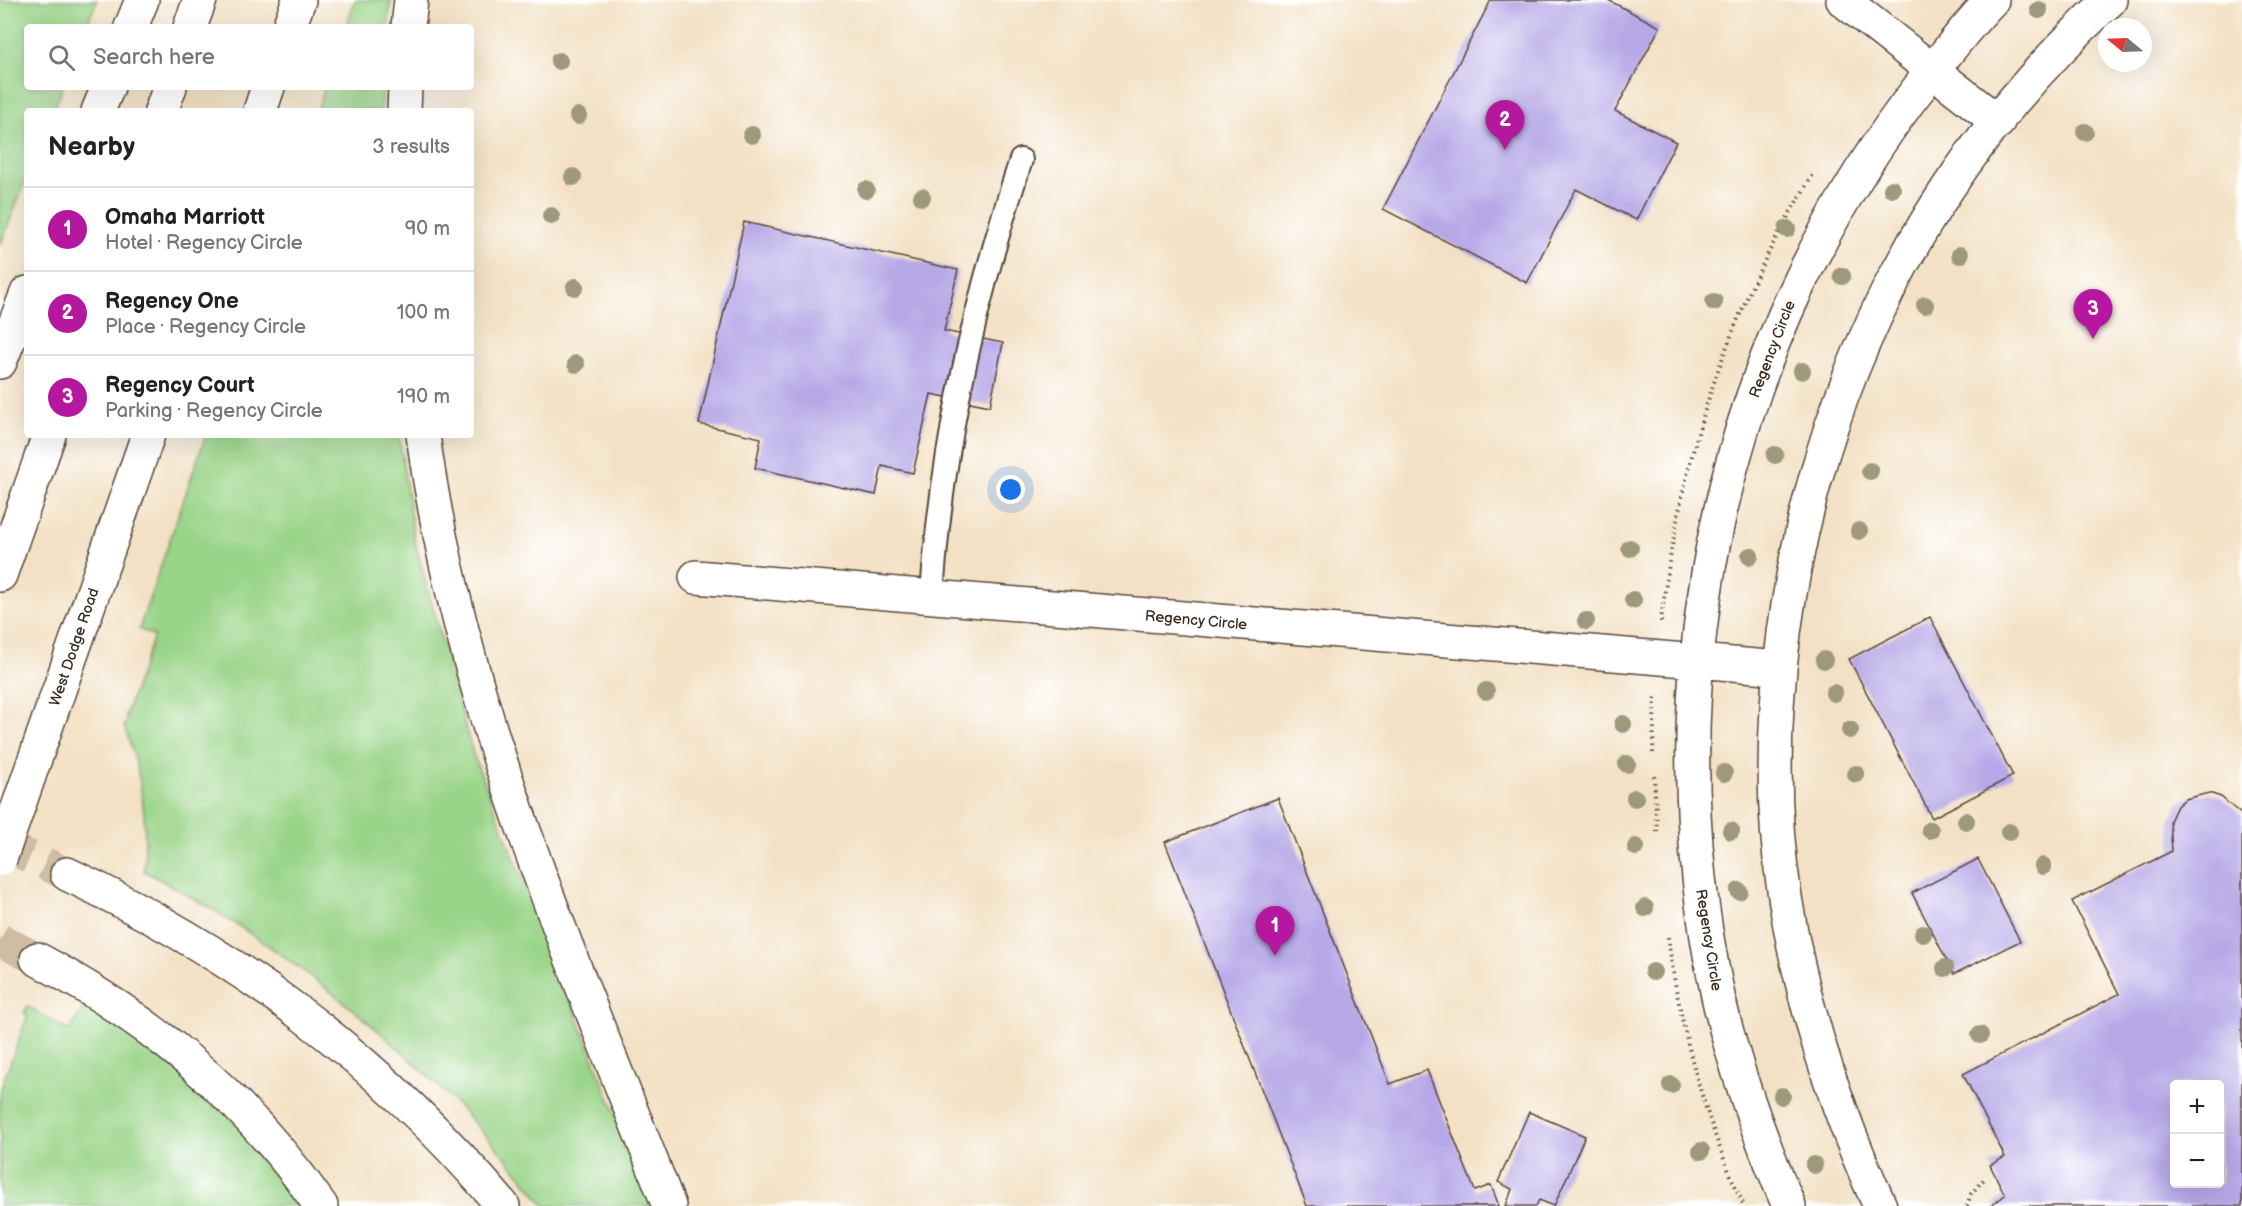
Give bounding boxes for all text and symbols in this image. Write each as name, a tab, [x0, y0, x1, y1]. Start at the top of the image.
north arrow	[2098, 18, 2152, 72]
search box	[24, 24, 474, 90]
icon: search	[45, 41, 78, 74]
text: Search here	[93, 44, 215, 71]
pin: 2	[1486, 100, 1524, 150]
text: Nearby	[48, 132, 135, 163]
text: 3 results	[372, 135, 450, 159]
text: Omaha Marriott	[105, 204, 265, 231]
text: 1	[63, 217, 72, 241]
text: 90 m	[405, 217, 450, 241]
text: Hotel · Regency Circle	[105, 231, 303, 255]
text: Regency One	[105, 288, 239, 315]
pin: 3	[2074, 290, 2112, 339]
street label: Regency Circle	[1745, 298, 1800, 401]
text: 2	[62, 301, 73, 325]
text: 100 m	[397, 301, 450, 325]
text: Place · Regency Circle	[105, 315, 306, 339]
text: Regency Court	[105, 372, 255, 399]
text: 3	[62, 385, 73, 409]
text: 190 m	[397, 385, 450, 409]
text: Parking · Regency Circle	[105, 399, 323, 423]
your location	[996, 475, 1025, 504]
street label: West Dodge Road	[45, 586, 104, 709]
street label: Regency Circle	[1144, 607, 1248, 634]
street label: Regency Circle	[1691, 888, 1726, 992]
pin: 1	[1256, 906, 1294, 956]
map controls	[2170, 1080, 2224, 1188]
button: +	[2170, 1080, 2224, 1134]
button: −	[2170, 1134, 2224, 1188]

